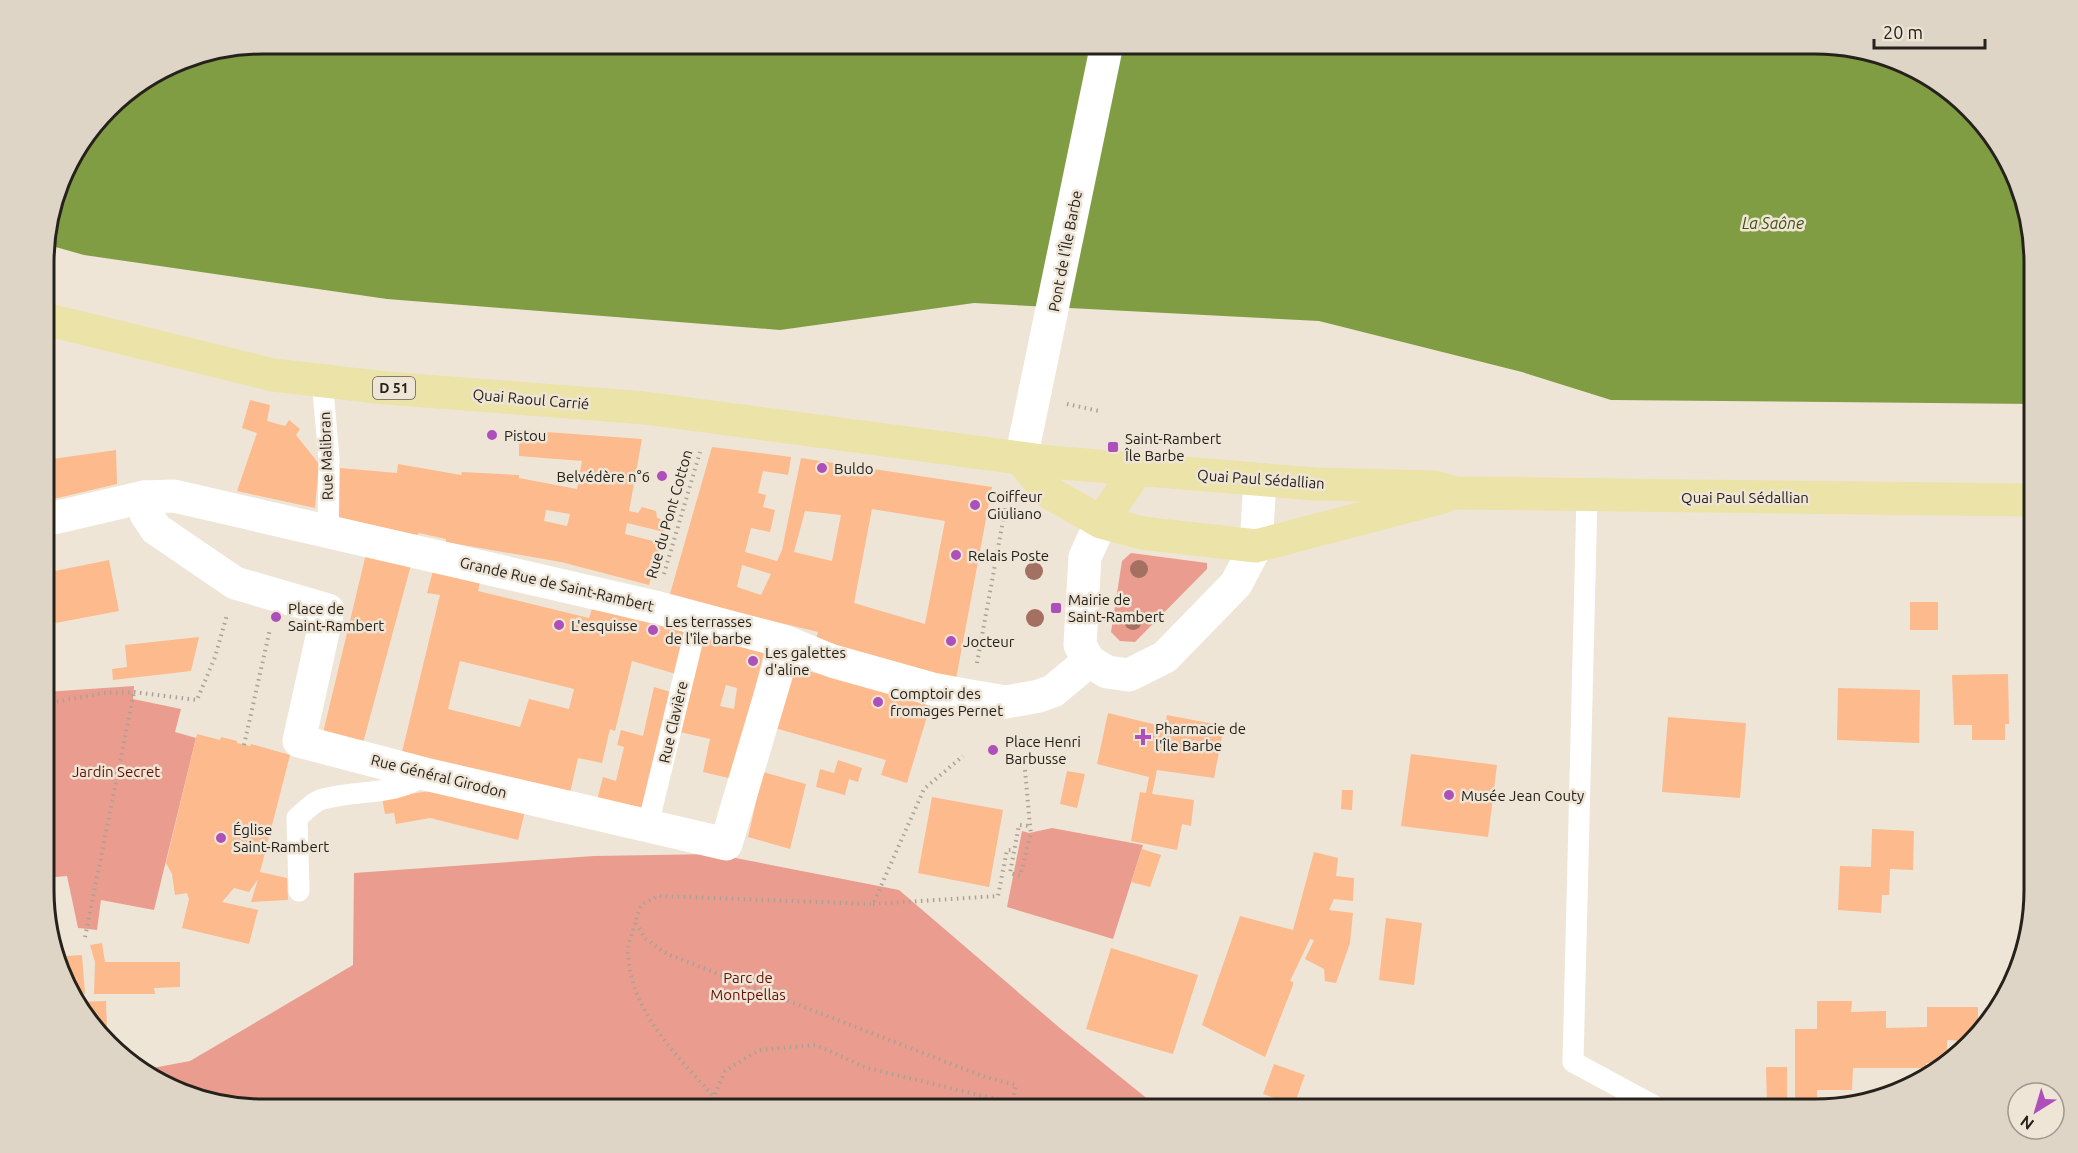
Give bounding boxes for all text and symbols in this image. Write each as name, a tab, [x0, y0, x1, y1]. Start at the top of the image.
scale bar	[1874, 12, 1985, 50]
text: 20 m	[1883, 22, 1923, 42]
street label: Pont de l'Île Barbe	[1045, 189, 1085, 313]
water label: La Saône	[1742, 214, 1804, 232]
road number: D 51	[373, 377, 415, 399]
street label: Quai Raoul Carrié	[472, 385, 590, 413]
street label: Rue Malibran	[316, 411, 336, 501]
place label: Pistou	[504, 427, 546, 444]
marker: Pistou	[485, 428, 499, 442]
place label: Saint-Rambert Île Barbe	[1124, 430, 1221, 464]
marker: Saint-Rambert Île Barbe	[1106, 440, 1120, 454]
street label: Rue du Pont Cotton	[643, 448, 695, 580]
place label: Buldo	[834, 460, 874, 477]
marker: Buldo	[815, 461, 829, 475]
street label: Quai Paul Sédallian	[1197, 466, 1325, 492]
place label: Belvédère n°6	[556, 468, 650, 485]
marker: Belvédère n°6	[655, 469, 669, 483]
place label: Coiffeur Giuliano	[987, 488, 1043, 522]
street label: Quai Paul Sédallian	[1681, 489, 1809, 506]
marker: Coiffeur Giuliano	[968, 498, 982, 512]
place label: Relais Poste	[968, 547, 1049, 564]
marker: Relais Poste	[949, 548, 963, 562]
street label: Grande Rue de Saint-Rambert	[458, 553, 656, 615]
place label: Mairie de Saint-Rambert	[1068, 591, 1164, 625]
place label: Place de Saint-Rambert	[288, 600, 384, 634]
marker: Mairie de Saint-Rambert	[1049, 601, 1063, 615]
marker: Place de Saint-Rambert	[269, 610, 283, 624]
place label: Les terrasses de l'île barbe	[665, 613, 752, 647]
place label: L'esquisse	[571, 617, 638, 634]
marker: L'esquisse	[552, 618, 566, 632]
marker: Les terrasses de l'île barbe	[646, 623, 660, 637]
place label: Jocteur	[963, 633, 1015, 650]
marker: Jocteur	[944, 634, 958, 648]
place label: Les galettes d'aline	[765, 644, 846, 678]
marker: Les galettes d'aline	[746, 654, 760, 668]
street label: Rue Clavière	[655, 679, 691, 765]
place label: Comptoir des fromages Pernet	[890, 685, 1003, 719]
marker: Comptoir des fromages Pernet	[871, 695, 885, 709]
place label: Pharmacie de l'Île Barbe	[1155, 720, 1246, 754]
marker: Pharmacie de l'Île Barbe	[1136, 730, 1150, 744]
place label: Place Henri Barbusse	[1005, 733, 1081, 767]
marker: Place Henri Barbusse	[986, 743, 1000, 757]
street label: Rue Général Girodon	[369, 751, 509, 801]
park label: Jardin Secret	[72, 763, 160, 780]
place label: Musée Jean Couty	[1461, 787, 1584, 804]
marker: Musée Jean Couty	[1442, 788, 1456, 802]
place label: Église Saint-Rambert	[233, 821, 329, 855]
marker: Église Saint-Rambert	[214, 831, 228, 845]
park label: Parc de Montpellas	[710, 969, 786, 1003]
north arrow	[2006, 1081, 2066, 1141]
text: N	[2017, 1112, 2037, 1134]

